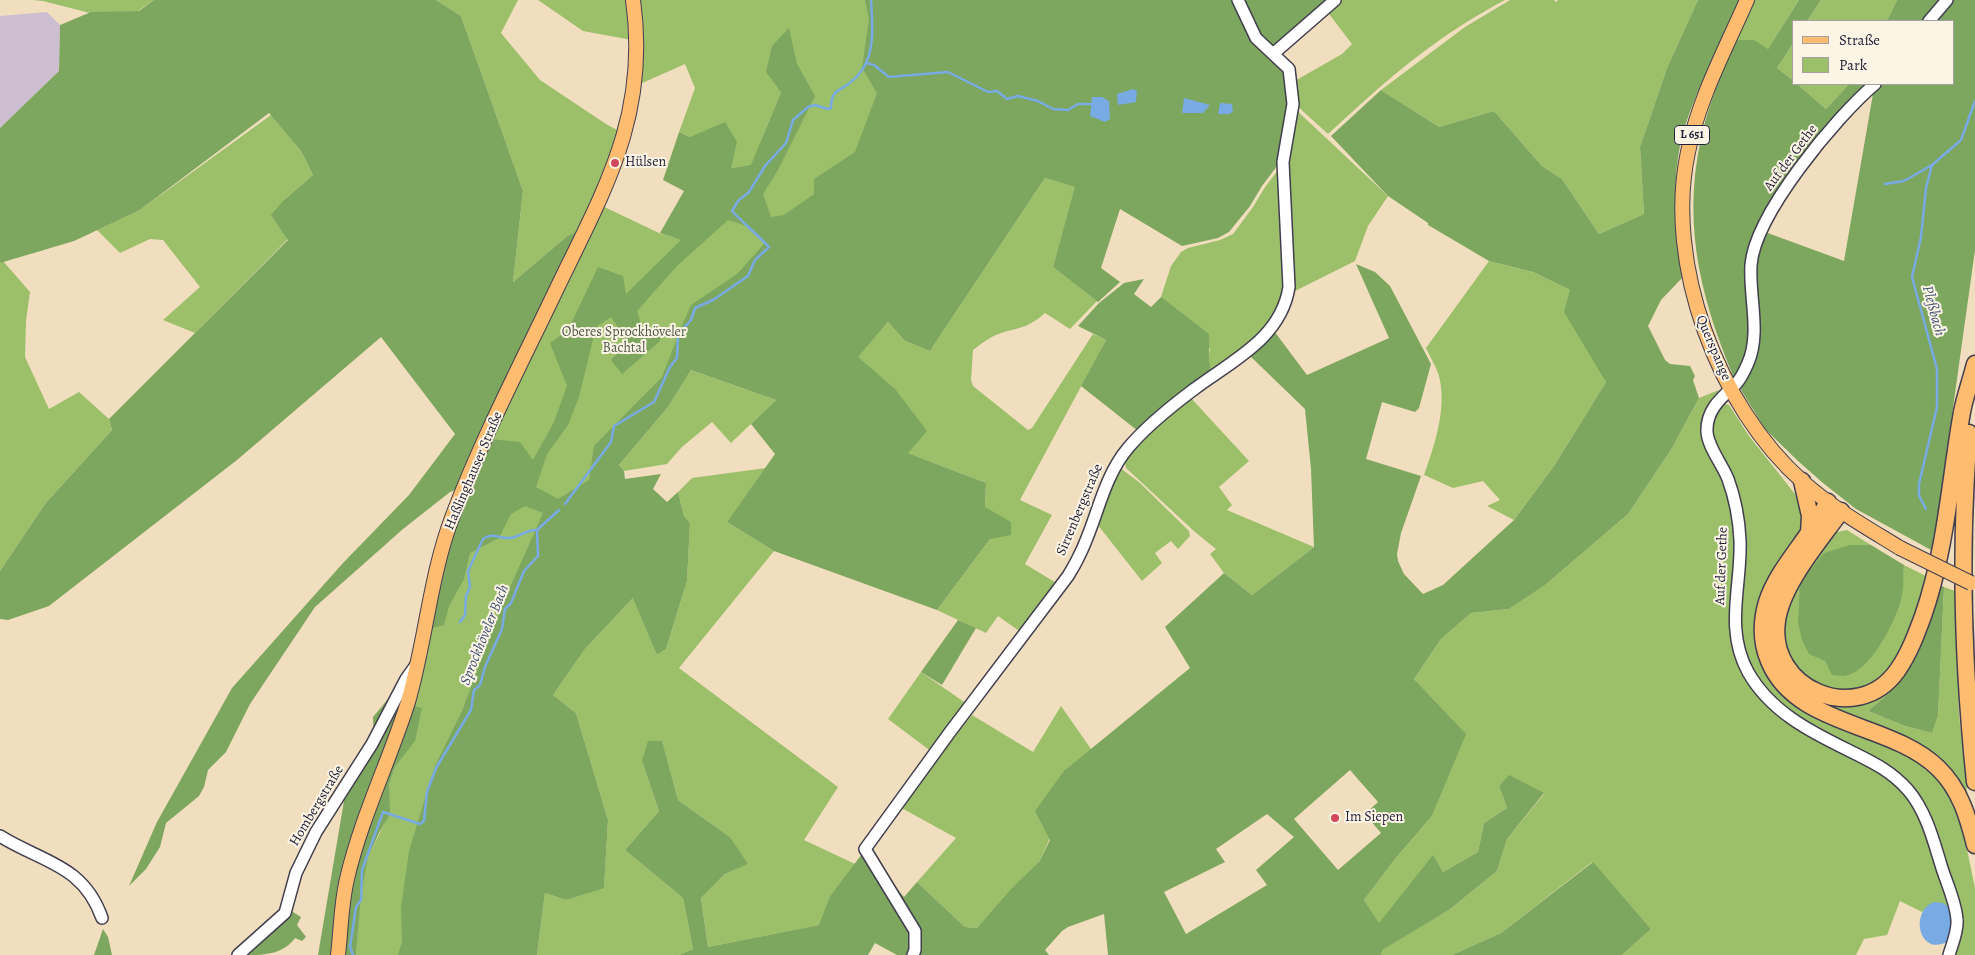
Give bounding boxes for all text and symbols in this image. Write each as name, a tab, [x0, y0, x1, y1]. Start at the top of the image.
legend	[1792, 20, 1955, 85]
text: Straße	[1839, 30, 1880, 50]
text: Park	[1839, 55, 1867, 75]
street label: Auf der Gethe	[1761, 122, 1821, 194]
road number: L 651	[1674, 126, 1710, 144]
place label: Hülsen	[625, 155, 666, 171]
marker: Hülsen	[609, 157, 621, 169]
water label: Pleßbach	[1918, 284, 1948, 338]
street label: Querspange	[1692, 313, 1734, 383]
park label: Oberes Sprockhöveler Bachtal	[562, 325, 686, 358]
street label: Haßlinghauser Straße	[441, 409, 507, 533]
street label: Sirrenbergstraße	[1053, 462, 1107, 558]
street label: Auf der Gethe	[1712, 526, 1732, 606]
water label: Sprockhöveler Bach	[457, 582, 513, 688]
street label: Hombergstraße	[286, 763, 348, 849]
place label: Im Siepen	[1345, 810, 1403, 826]
marker: Im Siepen	[1329, 812, 1341, 824]

